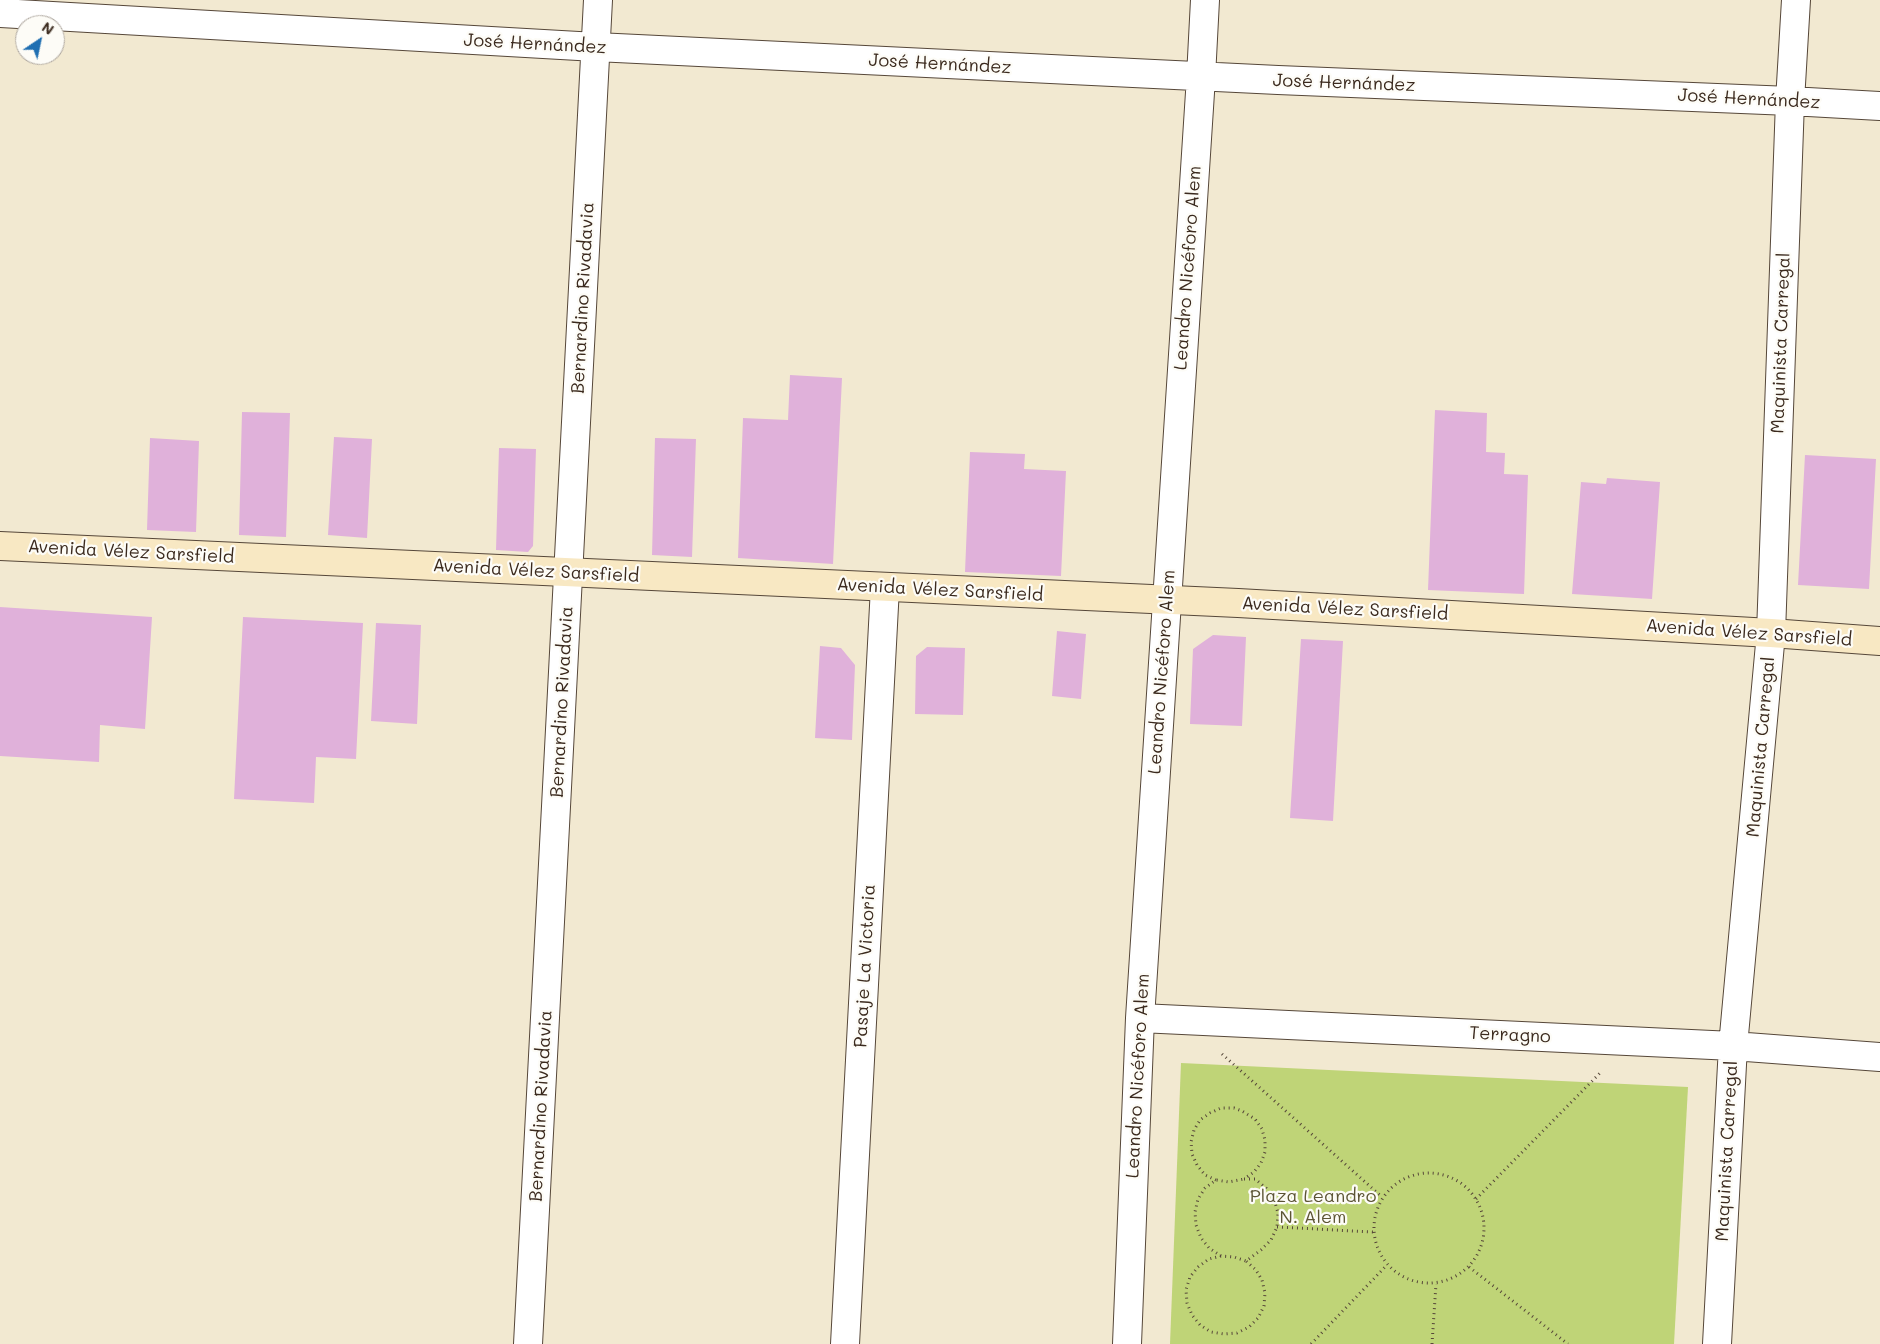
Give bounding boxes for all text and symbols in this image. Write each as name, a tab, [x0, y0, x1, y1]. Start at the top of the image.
north arrow	[15, 15, 65, 65]
text: N	[38, 17, 58, 39]
street label: José Hernández	[463, 29, 607, 59]
street label: José Hernández	[868, 49, 1012, 79]
street label: José Hernández	[1272, 70, 1416, 96]
street label: José Hernández	[1677, 84, 1821, 114]
street label: Leandro Nicéforo Alem	[1170, 165, 1206, 371]
street label: Bernardino Rivadavia	[567, 202, 599, 394]
street label: Maquinista Carregal	[1767, 252, 1795, 434]
street label: Avenida Vélez Sarsfield	[27, 536, 235, 568]
street label: Avenida Vélez Sarsfield	[432, 555, 640, 587]
street label: Leandro Nicéforo Alem	[1144, 569, 1180, 775]
street label: Avenida Vélez Sarsfield	[836, 574, 1044, 606]
street label: Avenida Vélez Sarsfield	[1241, 593, 1449, 625]
street label: Bernardino Rivadavia	[546, 606, 578, 798]
street label: Avenida Vélez Sarsfield	[1645, 615, 1853, 651]
street label: Maquinista Carregal	[1742, 656, 1780, 838]
street label: Pasaje La Victoria	[850, 884, 880, 1048]
street label: Leandro Nicéforo Alem	[1122, 973, 1154, 1179]
street label: Bernardino Rivadavia	[525, 1010, 557, 1202]
street label: Terragno	[1469, 1022, 1551, 1048]
street label: Maquinista Carregal	[1711, 1060, 1743, 1242]
park label: Plaza Leandro N. Alem	[1250, 1185, 1376, 1228]

